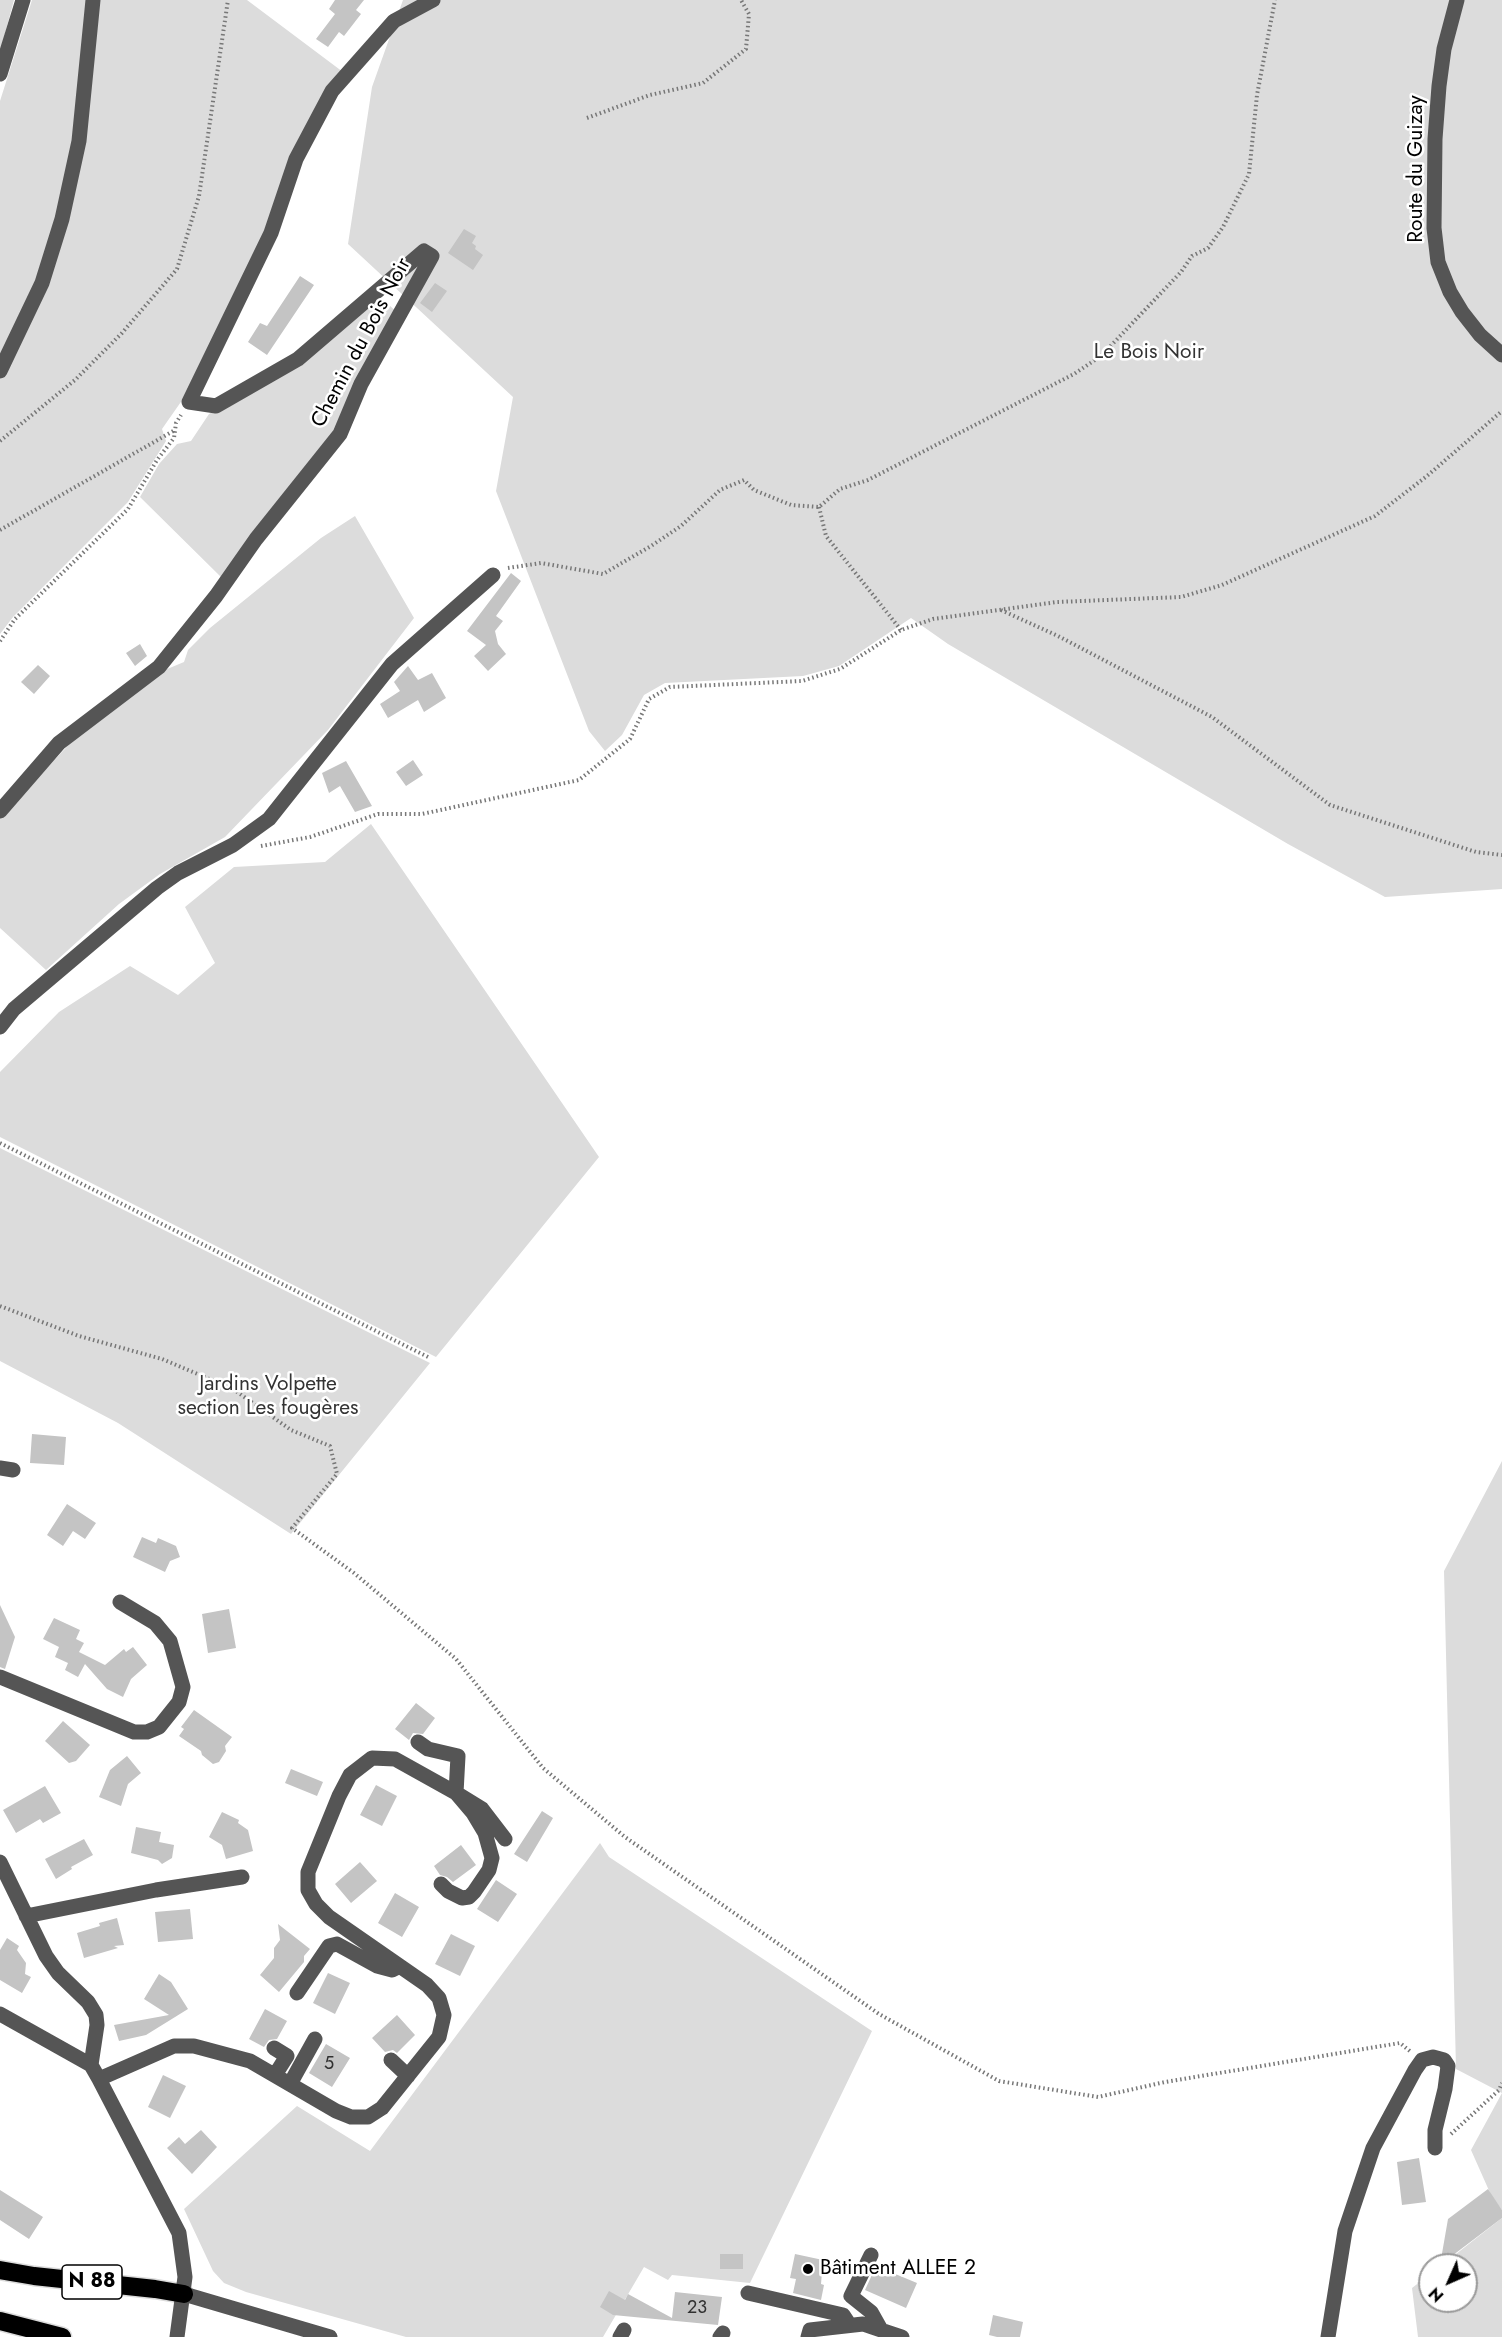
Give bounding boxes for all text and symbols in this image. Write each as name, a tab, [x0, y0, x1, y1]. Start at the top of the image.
street label: Route du Guizay	[1404, 95, 1430, 243]
street label: Chemin du Bois Noir	[307, 254, 417, 432]
park label: Le Bois Noir	[1094, 340, 1204, 366]
park label: Jardins Volpette section Les fougères	[177, 1372, 359, 1422]
house number: 5	[324, 2054, 334, 2076]
north arrow	[1418, 2253, 1478, 2313]
place label: Bâtiment ALLEE 2	[820, 2256, 976, 2282]
marker: Bâtiment ALLEE 2	[801, 2262, 815, 2276]
road number: N 88	[62, 2265, 122, 2299]
text: N	[1424, 2282, 1449, 2307]
house number: 23	[687, 2298, 707, 2320]

